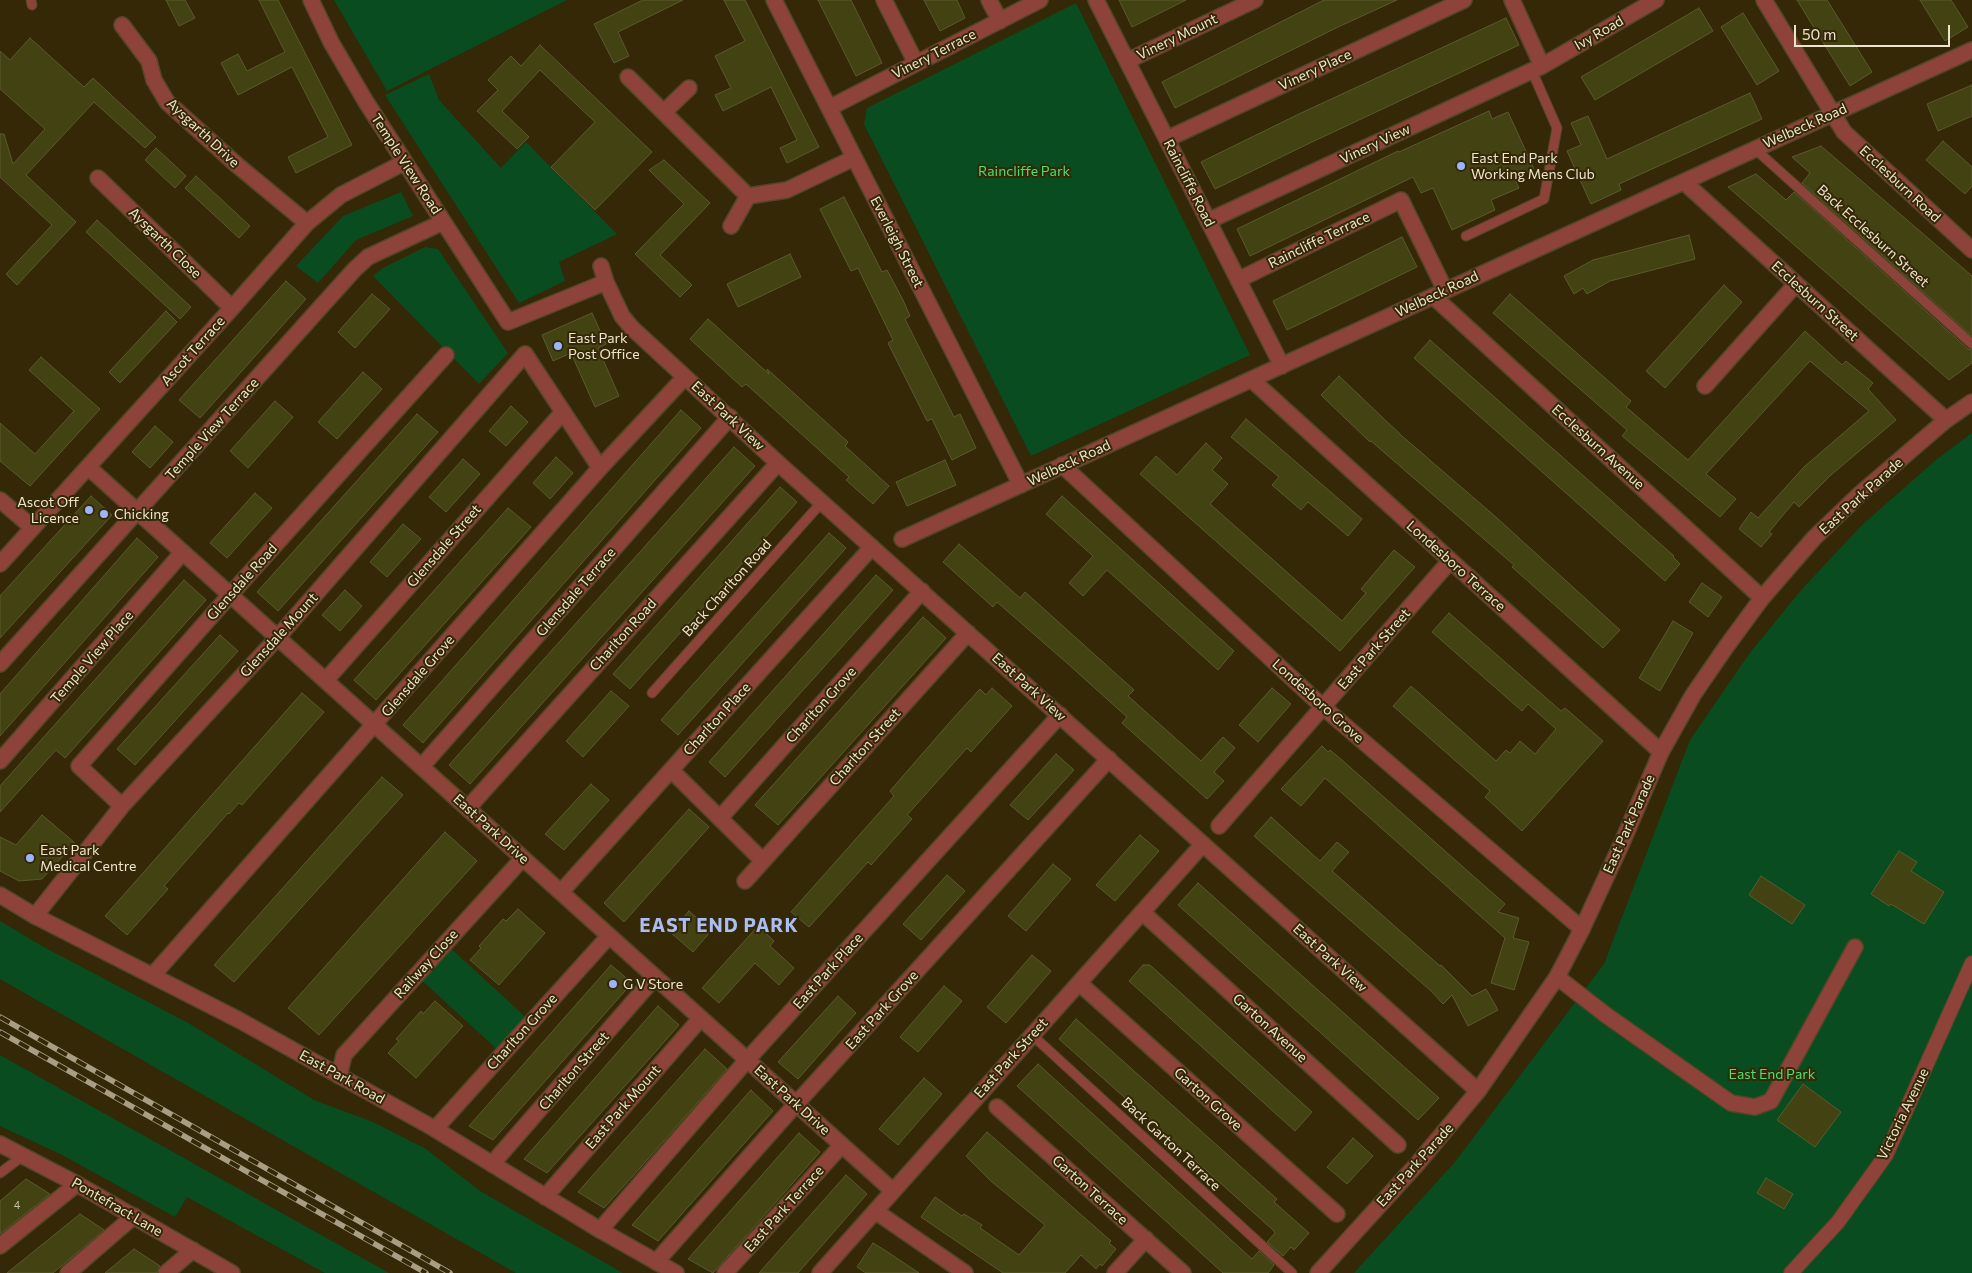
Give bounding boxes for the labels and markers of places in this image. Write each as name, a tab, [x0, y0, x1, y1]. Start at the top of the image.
place label: East End Park Working Mens Club	[1471, 150, 1595, 182]
marker: East End Park Working Mens Club	[1455, 160, 1467, 172]
place label: East Park Post Office	[568, 330, 640, 362]
marker: East Park Post Office	[552, 340, 564, 352]
place label: Ascot Off Licence	[17, 494, 79, 526]
marker: Ascot Off Licence	[83, 504, 95, 516]
place label: Chicking	[114, 506, 169, 522]
marker: Chicking	[98, 508, 110, 520]
place label: East Park Medical Centre	[40, 842, 136, 874]
marker: East Park Medical Centre	[24, 852, 36, 864]
place label: G V Store	[623, 976, 683, 992]
marker: G V Store	[607, 978, 619, 990]

